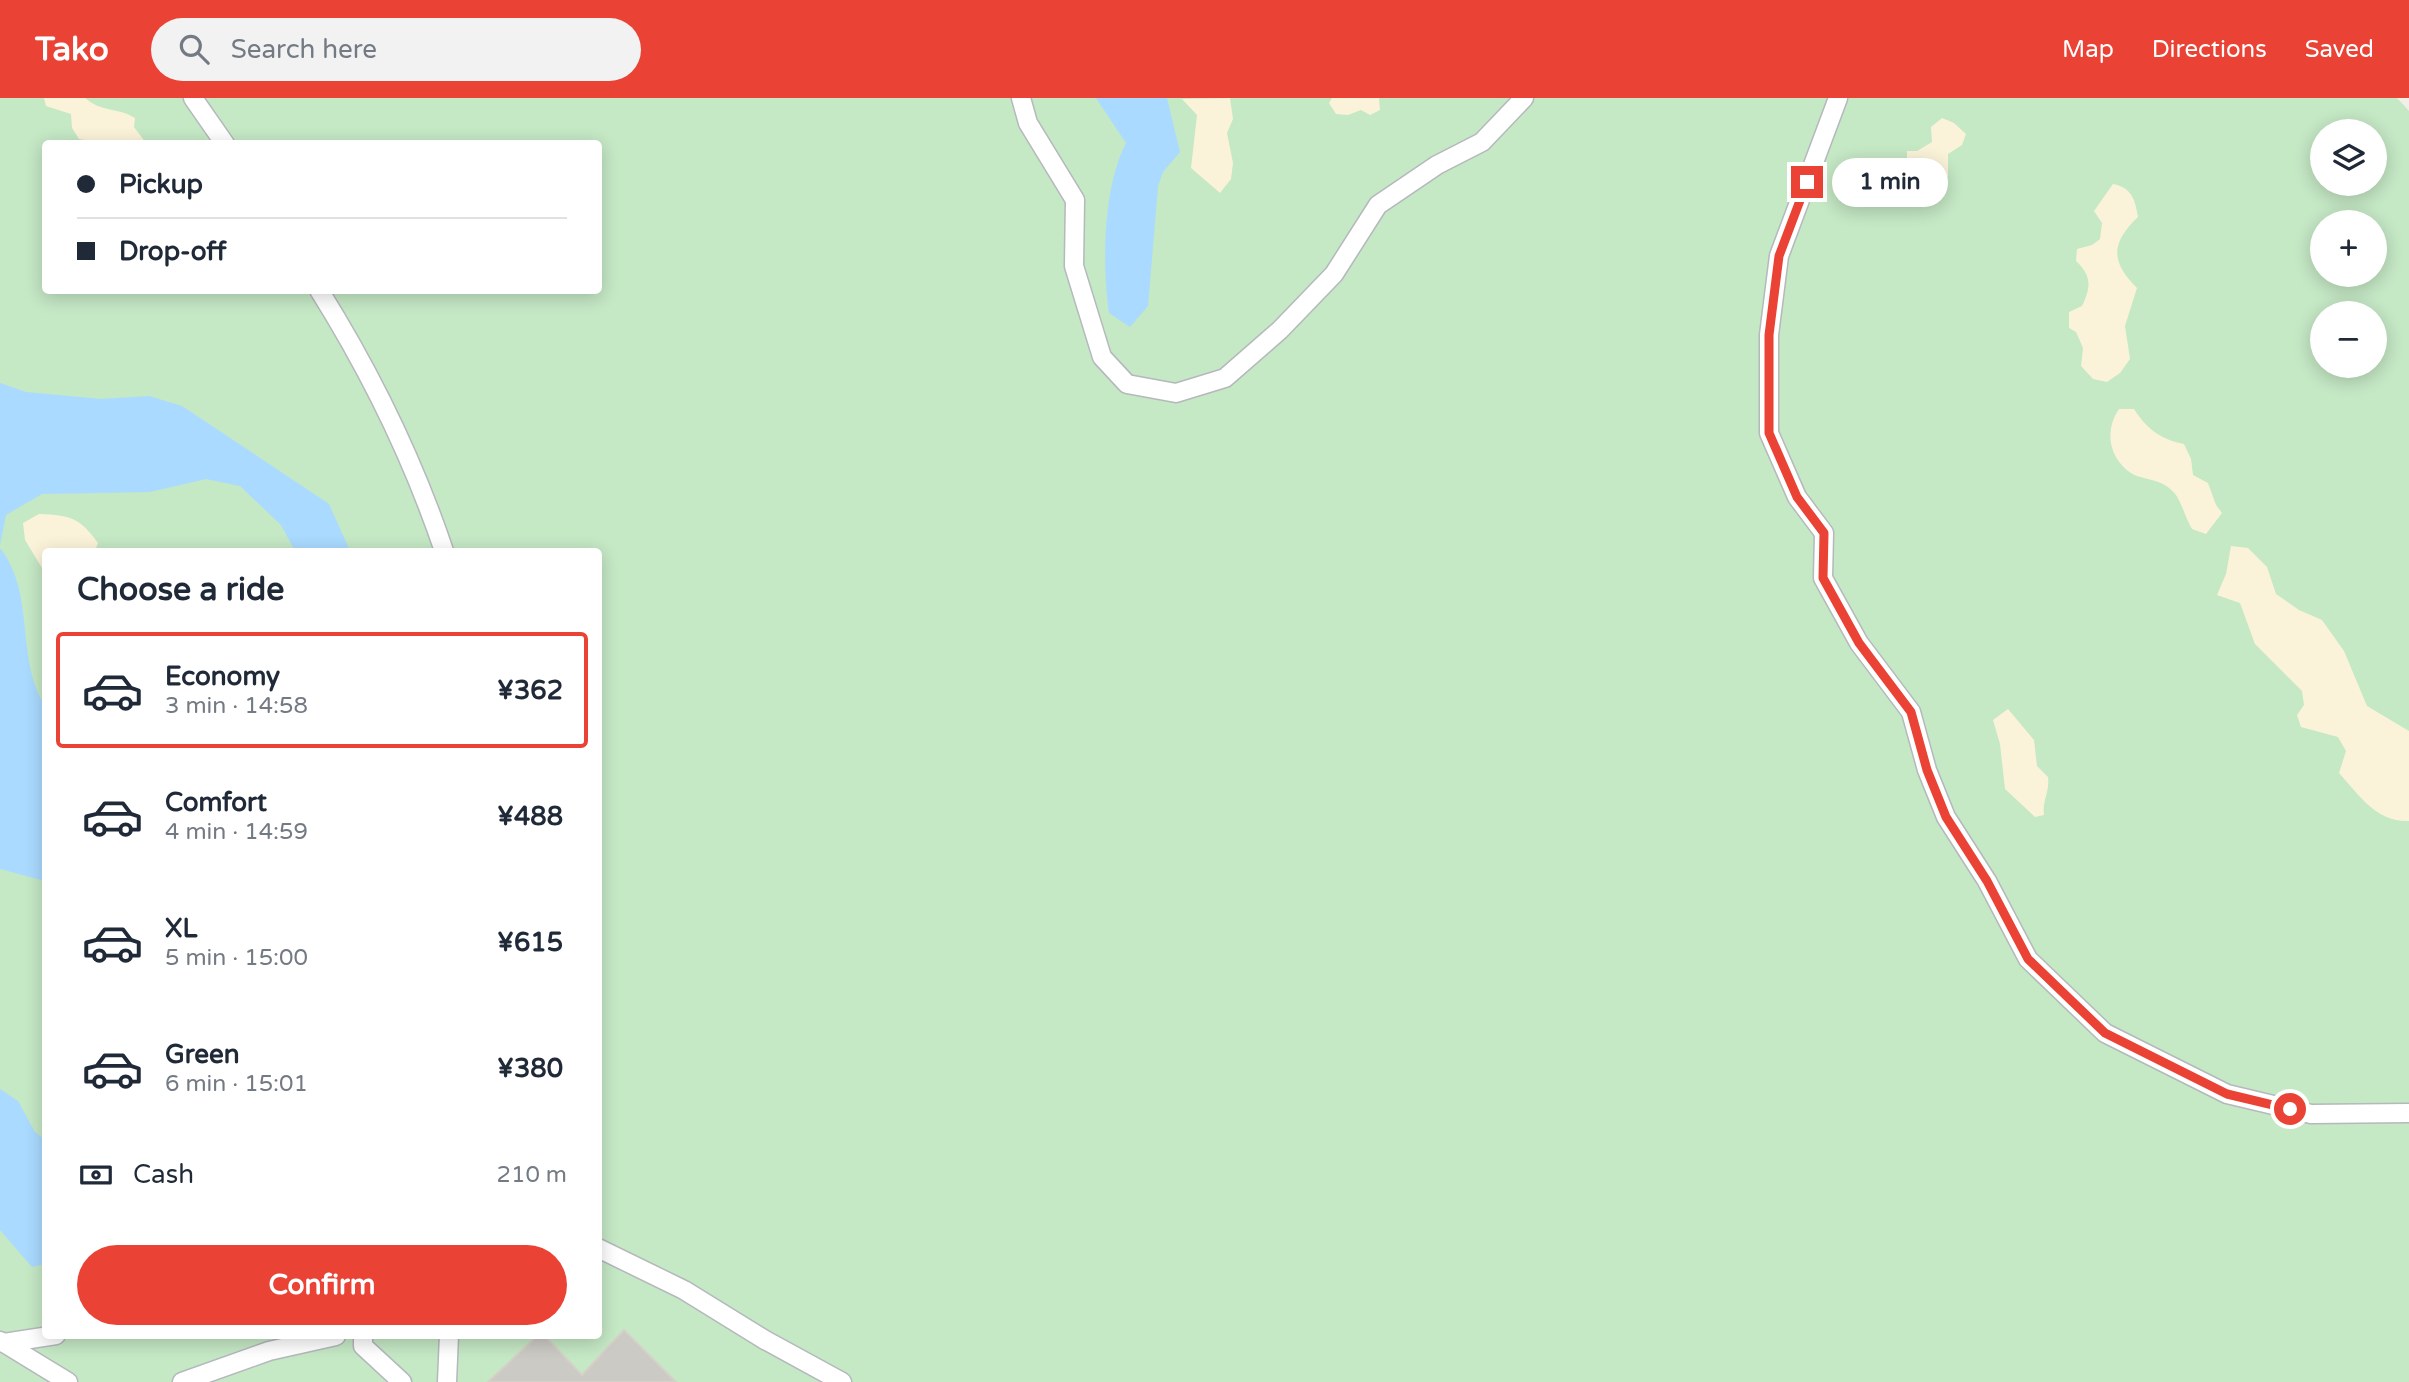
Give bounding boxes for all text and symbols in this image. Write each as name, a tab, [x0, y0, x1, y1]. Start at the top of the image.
search box	[151, 18, 641, 81]
text: Tako	[35, 30, 109, 69]
icon: search	[175, 30, 213, 68]
text: Search here	[231, 34, 377, 65]
text: Map	[2062, 35, 2114, 64]
text: Directions	[2152, 35, 2267, 64]
text: Saved	[2305, 35, 2374, 64]
map controls	[2310, 119, 2387, 378]
button: layers	[2310, 119, 2387, 196]
callout: 1 min	[1832, 158, 1947, 206]
route end	[1791, 166, 1823, 198]
text: 1 min	[1859, 168, 1921, 196]
text: Pickup	[119, 169, 203, 200]
button: +	[2310, 210, 2387, 287]
text: Drop-off	[119, 236, 226, 267]
button: −	[2310, 301, 2387, 378]
text: Choose a ride	[77, 571, 284, 609]
icon: car	[81, 659, 144, 722]
text: Economy	[165, 661, 280, 692]
text: ¥362	[497, 675, 563, 706]
text: 3 min · 14:58	[165, 692, 308, 720]
icon: car	[81, 785, 144, 848]
text: Comfort	[165, 787, 267, 818]
text: ¥488	[497, 801, 563, 832]
text: 4 min · 14:59	[165, 818, 308, 846]
icon: car	[81, 911, 144, 974]
text: XL	[165, 913, 197, 944]
text: ¥615	[497, 927, 563, 958]
text: 5 min · 15:00	[165, 944, 308, 972]
icon: car	[81, 1037, 144, 1100]
text: Green	[165, 1039, 240, 1070]
text: ¥380	[497, 1053, 563, 1084]
text: 6 min · 15:01	[165, 1070, 308, 1098]
route start	[2274, 1093, 2306, 1125]
icon: cash	[77, 1156, 115, 1194]
text: Cash	[133, 1159, 194, 1190]
text: 210 m	[497, 1161, 567, 1189]
button: Confirm	[77, 1245, 567, 1325]

